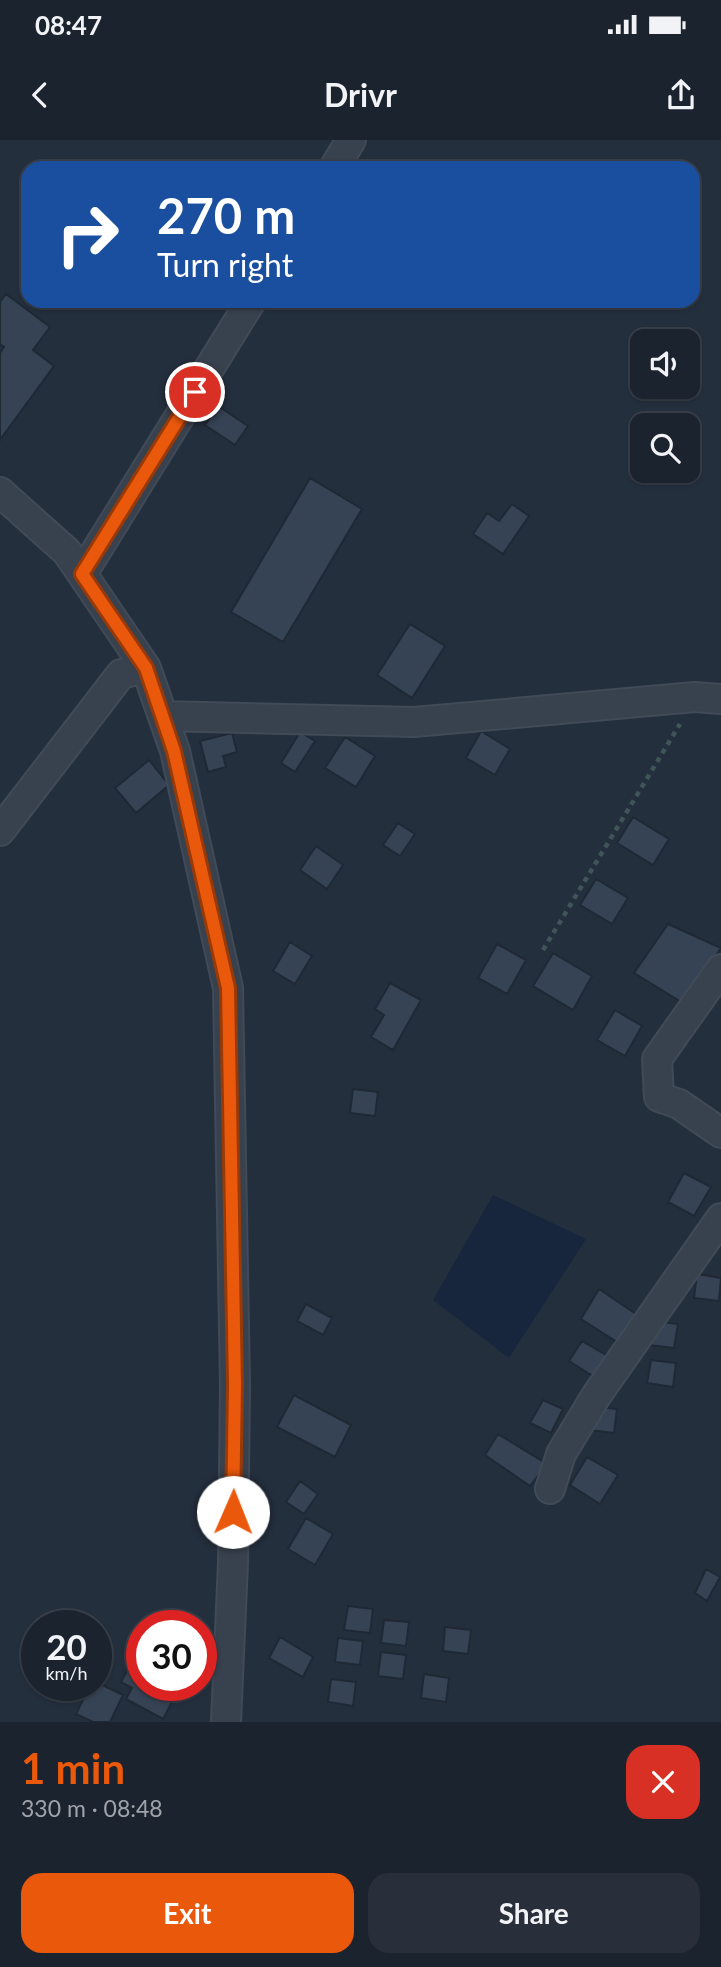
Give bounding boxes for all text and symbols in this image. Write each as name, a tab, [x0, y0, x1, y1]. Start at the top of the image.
text: 08:47	[35, 9, 102, 41]
text: Drivr	[324, 75, 397, 114]
icon: back	[21, 76, 59, 114]
icon: share	[662, 76, 700, 114]
text: 270 m	[157, 186, 295, 244]
icon: right	[42, 189, 133, 280]
text: Turn right	[157, 245, 293, 284]
map controls	[630, 329, 700, 483]
button: sound	[630, 329, 700, 399]
pin	[165, 362, 225, 422]
icon: arrive	[176, 373, 214, 411]
button: search	[630, 413, 700, 483]
position arrow	[196, 1475, 270, 1549]
speed limit sign: 30	[126, 1610, 217, 1701]
text: 20	[46, 1625, 87, 1667]
text: km/h	[45, 1662, 88, 1684]
text: 1 min	[21, 1743, 125, 1793]
button: close	[626, 1745, 700, 1819]
text: 330 m · 08:48	[21, 1794, 163, 1822]
button: Exit	[21, 1873, 354, 1953]
button: Share	[368, 1873, 700, 1953]

